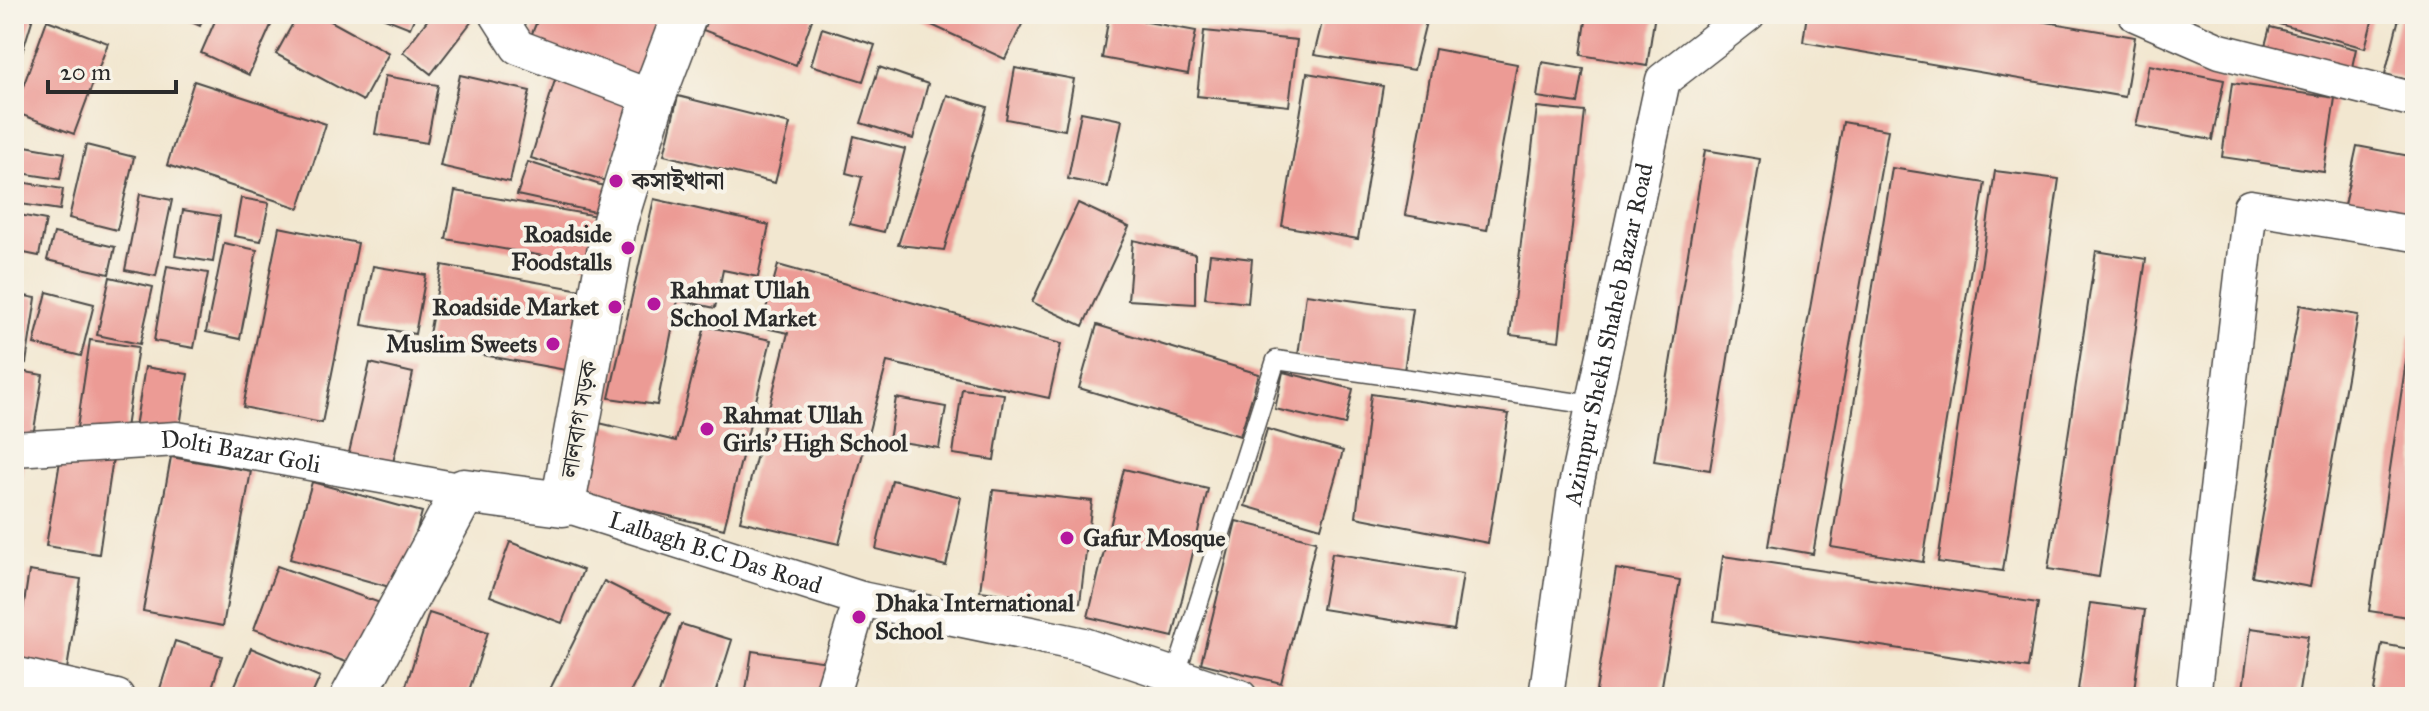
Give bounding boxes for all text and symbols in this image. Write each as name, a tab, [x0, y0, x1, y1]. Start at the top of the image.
scale bar	[48, 44, 176, 94]
text: 20 m	[60, 57, 111, 87]
street label: Azimpur Shekh Shaheb Bazar Road	[1558, 160, 1660, 509]
place label: কসাইখানা	[631, 166, 724, 196]
marker: কসাইখানা	[607, 172, 625, 190]
place label: Roadside Foodstalls	[511, 219, 612, 277]
marker: Roadside Foodstalls	[619, 239, 637, 257]
place label: Rahmat Ullah School Market	[670, 275, 817, 333]
place label: Roadside Market	[432, 292, 600, 322]
marker: Rahmat Ullah School Market	[645, 295, 663, 313]
marker: Roadside Market	[606, 298, 624, 316]
place label: Muslim Sweets	[386, 329, 537, 359]
marker: Muslim Sweets	[544, 335, 562, 353]
street label: লালবাগ সড়ক	[554, 357, 604, 481]
place label: Rahmat Ullah Girls' High School	[723, 400, 908, 458]
marker: Rahmat Ullah Girls' High School	[698, 420, 716, 438]
street label: Dolti Bazar Goli	[160, 424, 323, 480]
street label: Lalbagh B.C Das Road	[605, 505, 826, 601]
place label: Gafur Mosque	[1083, 523, 1225, 553]
marker: Gafur Mosque	[1058, 529, 1076, 547]
place label: Dhaka International School	[875, 588, 1075, 646]
marker: Dhaka International School	[850, 608, 868, 626]

